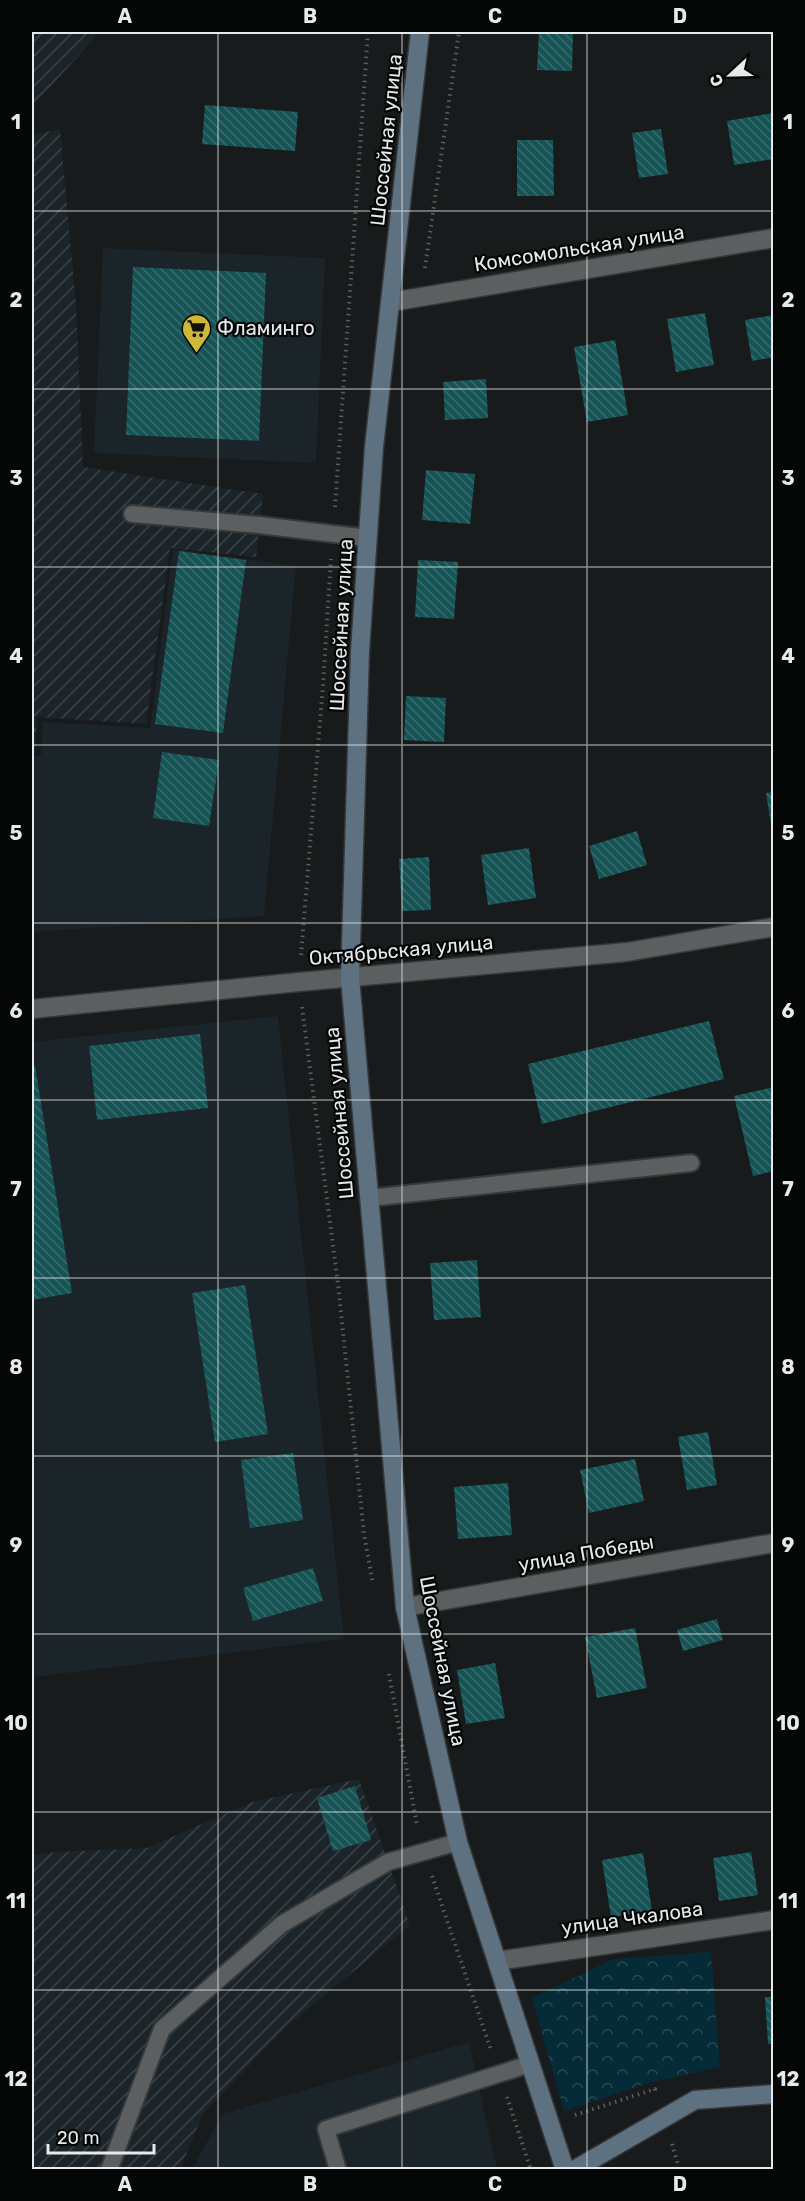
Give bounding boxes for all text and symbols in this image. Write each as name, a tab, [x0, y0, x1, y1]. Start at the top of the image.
text: A	[118, 4, 133, 28]
text: B	[303, 4, 317, 28]
text: C	[488, 4, 502, 28]
text: D	[673, 4, 687, 28]
north arrow	[700, 45, 760, 105]
street label: Шоссейная улица	[365, 53, 407, 227]
text: С	[706, 72, 727, 89]
text: 1	[11, 110, 21, 134]
text: 1	[783, 110, 793, 134]
street label: Комсомольская улица	[472, 220, 686, 276]
text: 2	[10, 288, 23, 312]
text: 2	[782, 288, 795, 312]
supermarket icon: Фламинго	[180, 312, 212, 354]
place label: Фламинго	[217, 316, 315, 340]
text: 3	[9, 466, 23, 490]
text: 3	[781, 466, 795, 490]
street label: Шоссейная улица	[324, 538, 358, 712]
text: 4	[9, 644, 23, 668]
text: 4	[781, 644, 795, 668]
text: 5	[10, 821, 23, 845]
text: 5	[782, 821, 795, 845]
street label: Октябрьская улица	[308, 930, 494, 970]
text: 6	[9, 999, 23, 1023]
text: 6	[781, 999, 795, 1023]
street label: Шоссейная улица	[320, 1026, 358, 1200]
text: 7	[10, 1177, 22, 1201]
text: 7	[782, 1177, 794, 1201]
text: 8	[9, 1355, 23, 1379]
text: 8	[781, 1355, 795, 1379]
street label: улица Победы	[516, 1529, 656, 1577]
text: 9	[10, 1533, 23, 1557]
text: 9	[782, 1533, 795, 1557]
street label: Шоссейная улица	[415, 1574, 471, 1748]
text: 10	[4, 1711, 28, 1735]
text: 10	[776, 1711, 800, 1735]
text: 11	[6, 1889, 26, 1913]
text: 11	[778, 1889, 798, 1913]
street label: улица Чкалова	[560, 1896, 704, 1940]
text: 12	[5, 2067, 27, 2091]
text: 12	[777, 2067, 799, 2091]
scale bar	[48, 2117, 154, 2155]
text: 20 m	[57, 2127, 99, 2149]
text: A	[118, 2172, 133, 2196]
text: B	[303, 2172, 317, 2196]
text: C	[488, 2172, 502, 2196]
text: D	[673, 2172, 687, 2196]

